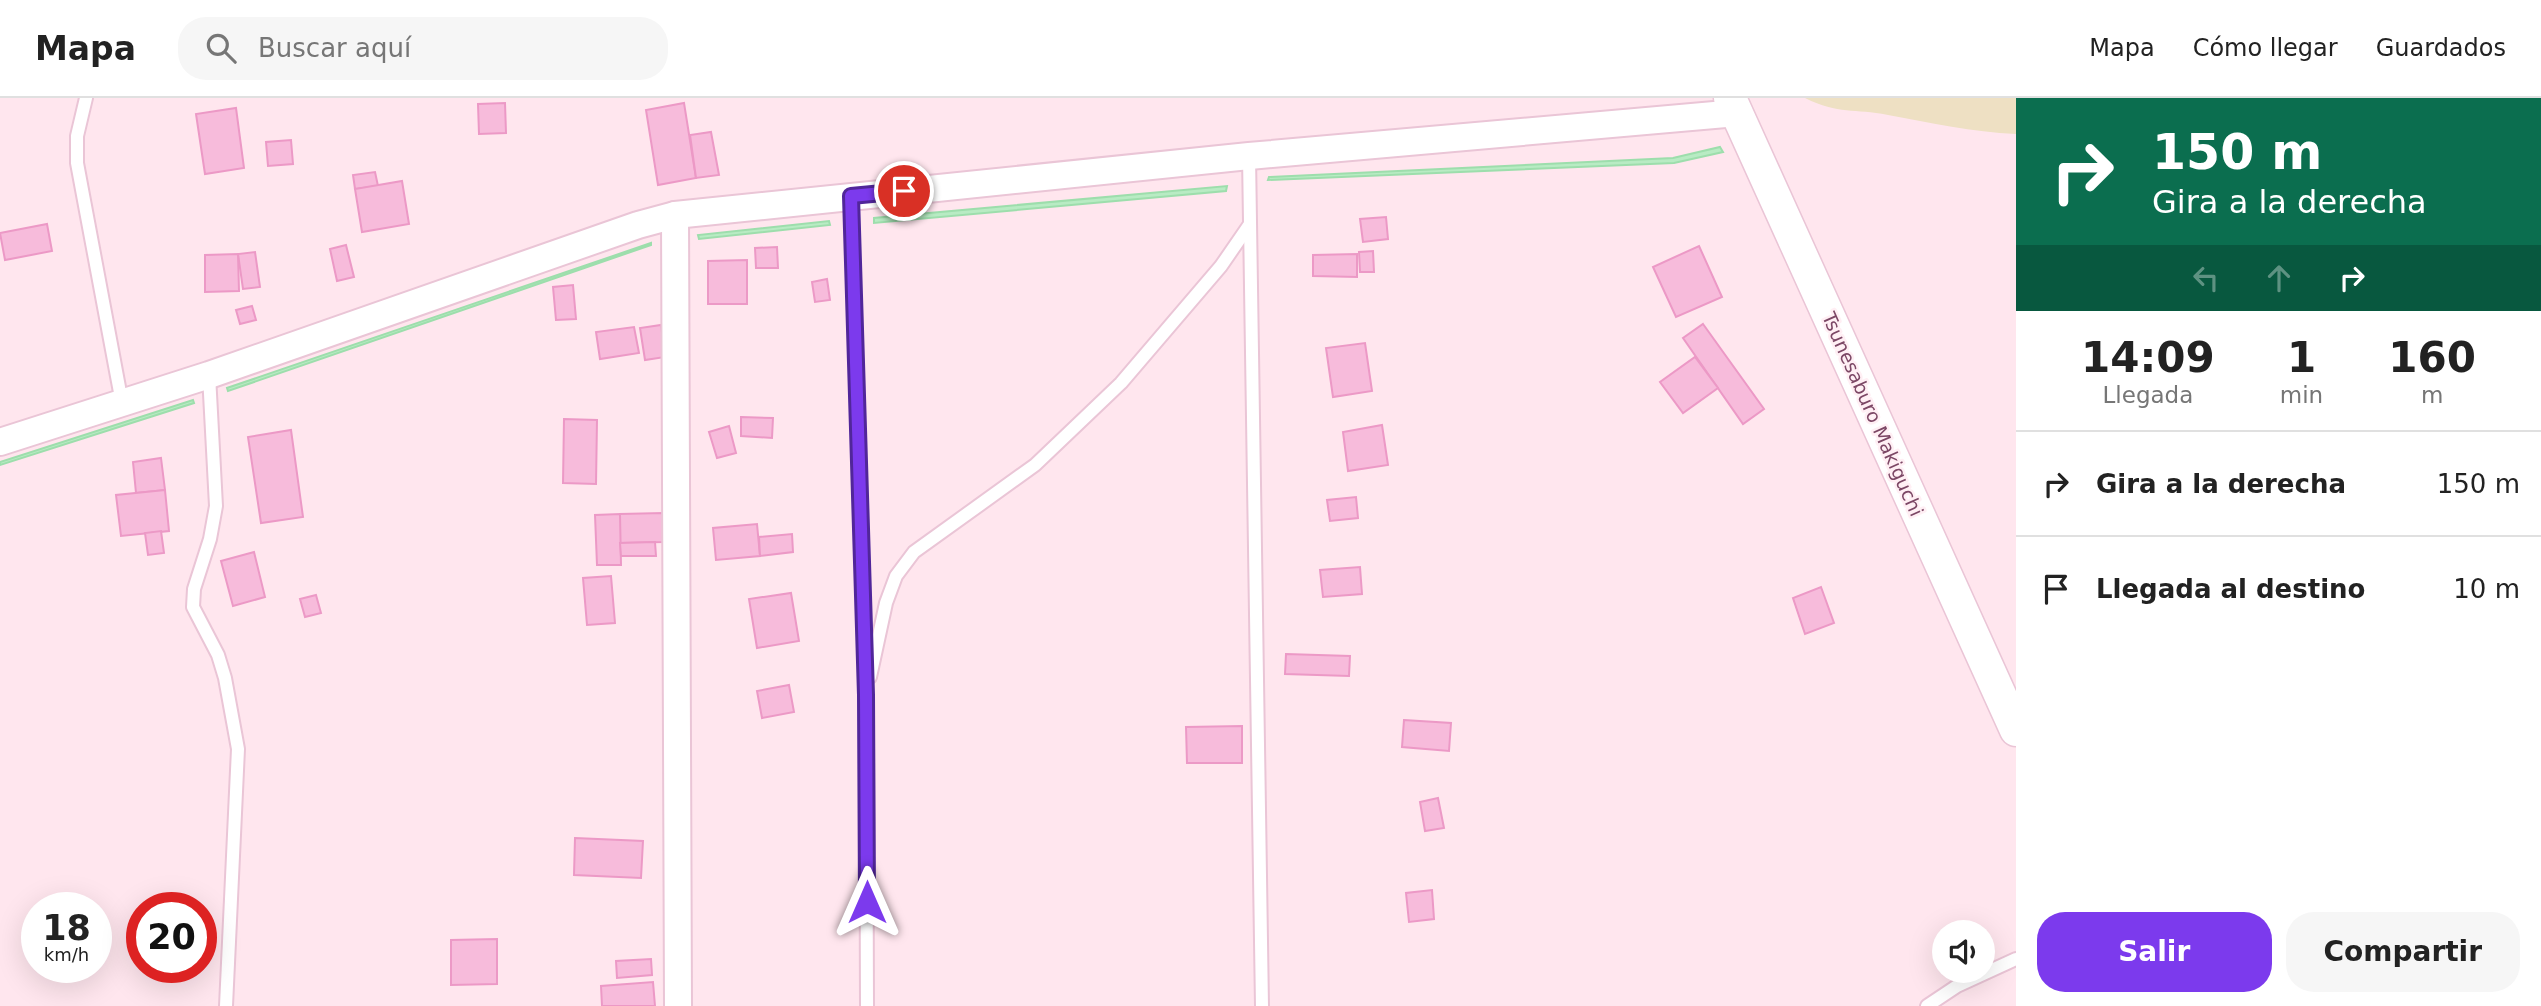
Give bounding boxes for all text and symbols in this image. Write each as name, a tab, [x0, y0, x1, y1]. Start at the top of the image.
search box	[178, 17, 668, 80]
text: Mapa	[35, 29, 136, 68]
icon: search	[202, 29, 240, 67]
text: Buscar aquí	[258, 33, 411, 63]
text: Mapa	[2089, 34, 2155, 62]
text: Cómo llegar	[2193, 34, 2338, 62]
text: Guardados	[2376, 34, 2506, 62]
text: 150 m	[2152, 124, 2322, 181]
icon: right	[2037, 126, 2128, 217]
pin	[874, 161, 934, 221]
icon: arrive	[885, 172, 923, 210]
text: Gira a la derecha	[2152, 183, 2427, 221]
icon: left	[2187, 259, 2225, 297]
icon: ahead	[2260, 259, 2298, 297]
icon: right	[2333, 259, 2371, 297]
street label: Tsunesaburo Makiguchi	[1818, 308, 1928, 519]
text: 14:09	[2081, 333, 2215, 382]
text: 1	[2287, 333, 2316, 382]
text: 160	[2388, 333, 2476, 382]
text: Llegada	[2103, 382, 2193, 408]
text: min	[2280, 382, 2323, 408]
text: m	[2421, 382, 2443, 408]
icon: right	[2037, 465, 2075, 503]
text: Gira a la derecha	[2096, 469, 2346, 499]
text: 150 m	[2437, 469, 2520, 499]
icon: arrive	[2037, 570, 2075, 608]
text: Llegada al destino	[2096, 574, 2365, 604]
text: 10 m	[2453, 574, 2520, 604]
position arrow	[830, 865, 904, 939]
speed limit sign: 20	[126, 892, 217, 983]
text: 18	[42, 908, 91, 948]
button: Salir	[2037, 912, 2272, 992]
button: Compartir	[2286, 912, 2520, 992]
map controls	[1932, 920, 1995, 983]
button: sound	[1932, 920, 1995, 983]
text: km/h	[44, 944, 89, 965]

